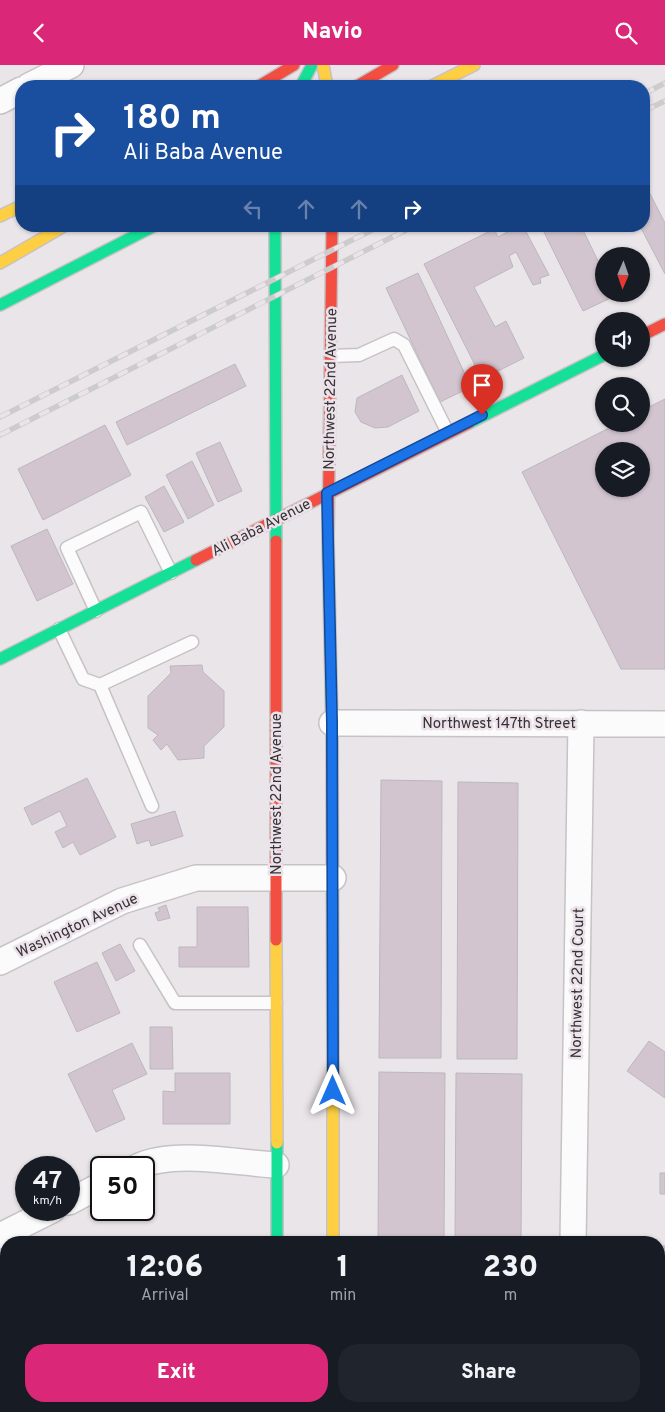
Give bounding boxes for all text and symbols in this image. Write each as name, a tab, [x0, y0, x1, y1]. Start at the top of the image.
icon: back	[25, 19, 53, 47]
text: Navio	[303, 19, 362, 46]
icon: search	[612, 19, 640, 47]
text: 180 m	[123, 97, 221, 141]
icon: right	[40, 100, 105, 165]
text: Ali Baba Avenue	[123, 140, 283, 167]
icon: left	[239, 195, 267, 223]
icon: ahead	[292, 195, 320, 223]
icon: ahead	[345, 195, 373, 223]
icon: right	[398, 195, 426, 223]
north arrow	[595, 247, 650, 303]
map controls	[595, 247, 650, 497]
street label: Northwest 22nd Avenue	[321, 308, 342, 470]
button: sound	[595, 312, 650, 367]
pin	[461, 364, 503, 415]
icon: arrive	[468, 371, 496, 399]
button: search	[595, 377, 650, 432]
button: layers	[595, 442, 650, 497]
street label: Ali Baba Avenue	[209, 495, 315, 562]
street label: Northwest 22nd Avenue	[268, 713, 287, 875]
street label: Northwest 147th Street	[422, 715, 576, 734]
street label: Washington Avenue	[14, 890, 141, 963]
street label: Northwest 22nd Court	[568, 908, 589, 1059]
position arrow	[306, 1064, 358, 1116]
speed limit sign: 50	[90, 1156, 155, 1221]
text: 47	[33, 1166, 62, 1198]
text: km/h	[33, 1193, 62, 1209]
text: 12:06	[127, 1250, 203, 1287]
text: 1	[337, 1250, 349, 1287]
text: 230	[483, 1250, 538, 1287]
text: Arrival	[141, 1286, 189, 1306]
text: min	[330, 1286, 356, 1306]
text: m	[504, 1286, 517, 1306]
button: Exit	[25, 1344, 328, 1402]
button: Share	[338, 1344, 640, 1402]

